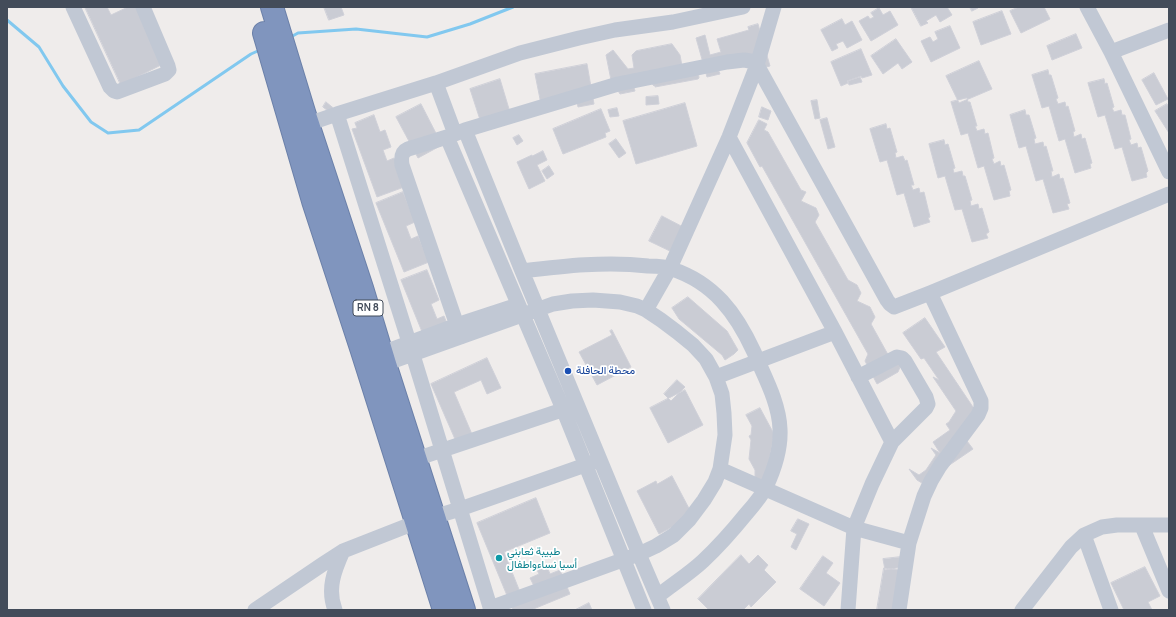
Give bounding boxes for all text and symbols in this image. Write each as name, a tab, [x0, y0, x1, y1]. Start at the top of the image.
road number: RN 8	[353, 300, 383, 316]
place label: محطة الحافلة	[576, 364, 635, 378]
marker: محطة الحافلة	[563, 366, 573, 376]
place label: طبيبة ثعابني أسيا نساءواطفال	[507, 545, 577, 571]
marker: طبيبة ثعابني أسيا نساءواطفال	[494, 553, 504, 563]

